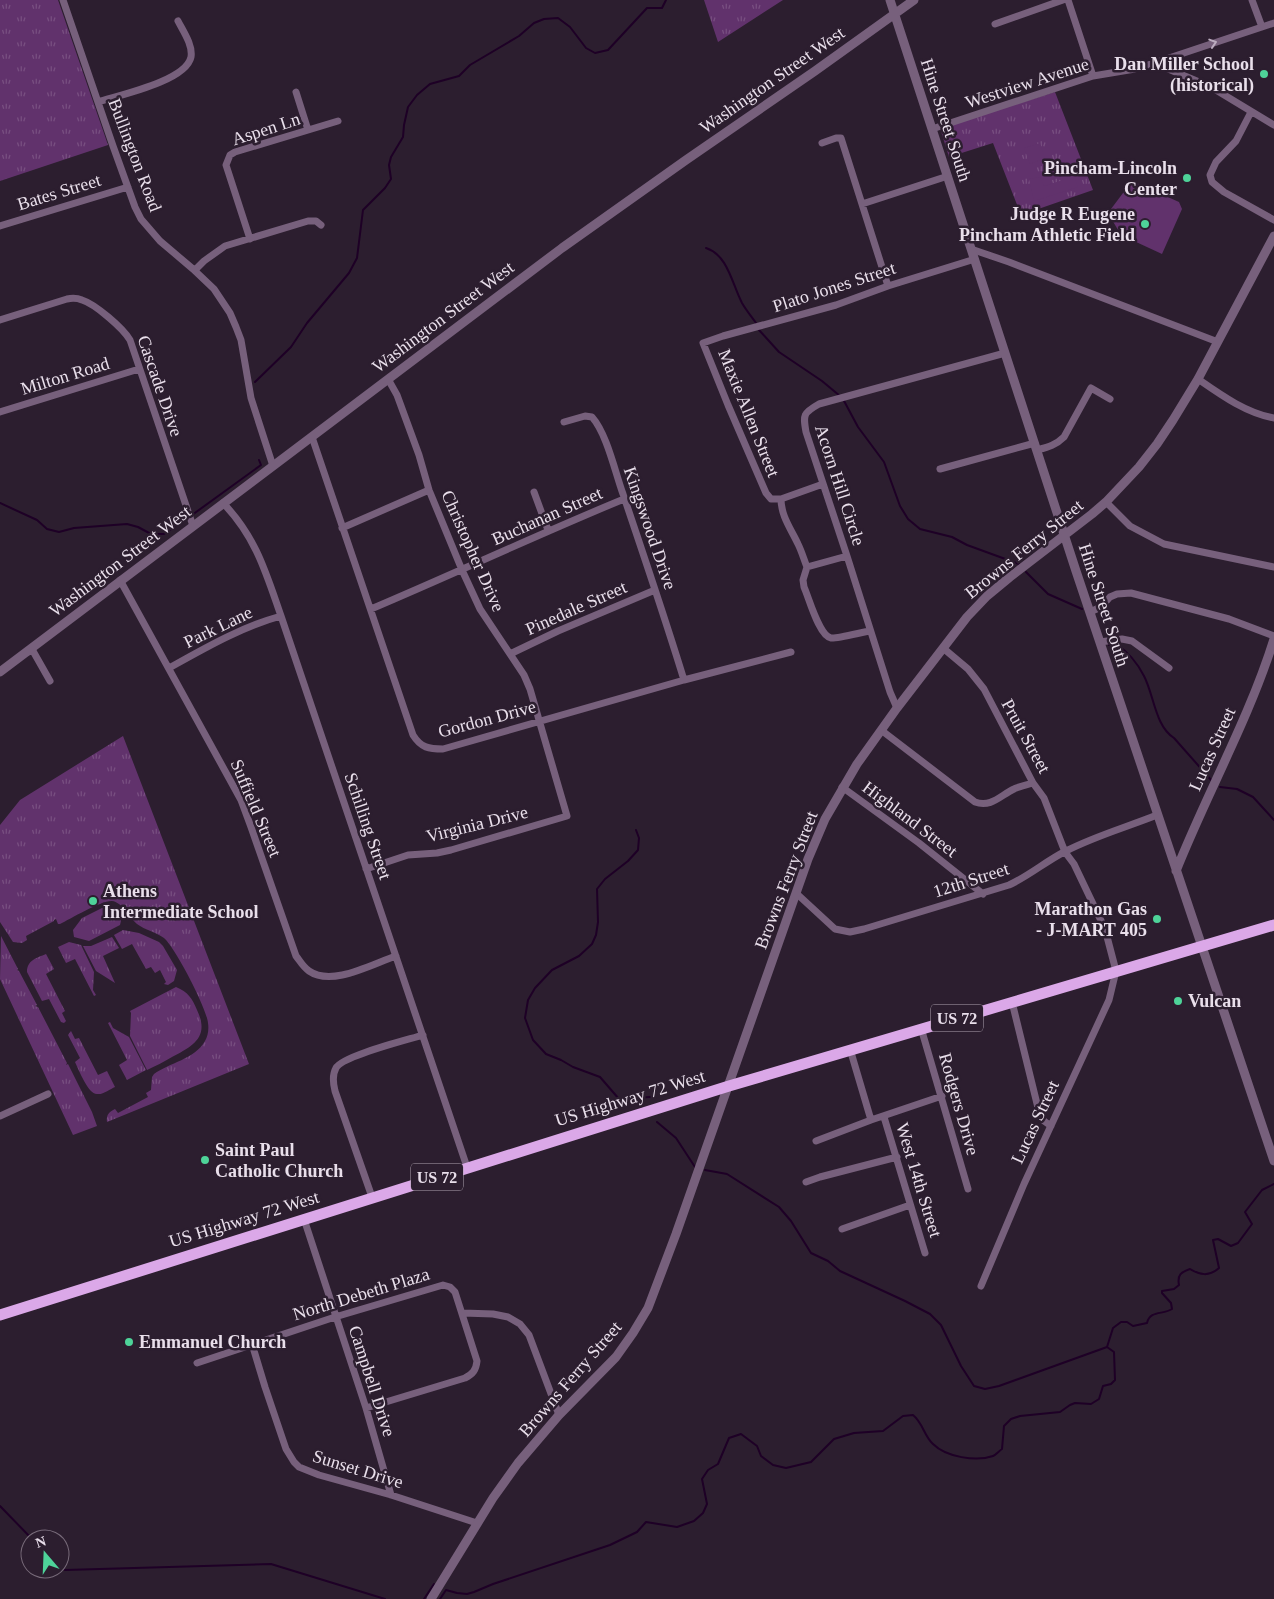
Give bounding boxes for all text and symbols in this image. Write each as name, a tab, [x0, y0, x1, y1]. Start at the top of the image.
street label: Washington Street West	[696, 23, 848, 137]
one-way arrow	[1208, 39, 1216, 49]
street label: Westview Avenue	[963, 54, 1091, 112]
place label: Dan Miller School (historical)	[1114, 54, 1254, 96]
street label: Hine Street South	[917, 56, 975, 184]
marker: Dan Miller School (historical)	[1258, 68, 1270, 80]
street label: Bullington Road	[104, 96, 166, 214]
street label: Aspen Ln	[229, 109, 303, 149]
place label: Pincham-Lincoln Center	[1044, 158, 1177, 199]
street label: Bates Street	[15, 170, 103, 214]
marker: Pincham-Lincoln Center	[1181, 172, 1193, 184]
place label: Judge R Eugene Pincham Athletic Field	[959, 204, 1135, 245]
marker: Judge R Eugene Pincham Athletic Field	[1139, 218, 1151, 230]
street label: Washington Street West	[368, 257, 518, 377]
street label: Plato Jones Street	[770, 258, 898, 316]
street label: Cascade Drive	[133, 333, 187, 439]
street label: Maxie Allen Street	[714, 346, 784, 480]
street label: Milton Road	[18, 353, 112, 399]
street label: Acorn Hill Circle	[811, 422, 869, 548]
street label: Kingswood Drive	[620, 464, 680, 592]
street label: Buchanan Street	[489, 483, 605, 549]
street label: Christopher Drive	[437, 487, 509, 615]
street label: Browns Ferry Street	[961, 495, 1087, 603]
street label: Washington Street West	[45, 501, 195, 621]
street label: Hine Street South	[1075, 541, 1133, 669]
street label: Pinedale Street	[522, 577, 630, 639]
street label: Park Lane	[181, 602, 255, 652]
street label: Gordon Drive	[436, 696, 538, 742]
street label: Pruit Street	[997, 696, 1055, 776]
street label: Lucas Street	[1185, 704, 1239, 794]
street label: Suffield Street	[226, 756, 286, 860]
street label: Schilling Street	[340, 770, 396, 882]
street label: Highland Street	[859, 777, 961, 861]
street label: Virginia Drive	[424, 802, 530, 846]
street label: Browns Ferry Street	[751, 808, 821, 952]
street label: 12th Street	[931, 858, 1011, 902]
place label: Athens Intermediate School	[103, 881, 258, 922]
marker: Athens Intermediate School	[87, 895, 99, 907]
place label: Marathon Gas - J-MART 405	[1035, 899, 1147, 940]
marker: Marathon Gas - J-MART 405	[1151, 913, 1163, 925]
place label: Vulcan	[1188, 991, 1241, 1011]
marker: Vulcan	[1172, 995, 1184, 1007]
road number: US 72	[931, 1004, 983, 1032]
street label: Rodgers Drive	[935, 1051, 983, 1157]
street label: US Highway 72 West	[553, 1066, 707, 1130]
street label: Lucas Street	[1007, 1077, 1063, 1167]
street label: West 14th Street	[892, 1120, 946, 1240]
place label: Saint Paul Catholic Church	[215, 1140, 343, 1181]
marker: Saint Paul Catholic Church	[199, 1154, 211, 1166]
road number: US 72	[411, 1164, 463, 1190]
street label: US Highway 72 West	[167, 1187, 321, 1251]
street label: North Debeth Plaza	[290, 1264, 432, 1324]
street label: Browns Ferry Street	[515, 1317, 625, 1441]
street label: Campbell Drive	[345, 1323, 399, 1439]
place label: Emmanuel Church	[139, 1332, 286, 1352]
marker: Emmanuel Church	[123, 1336, 135, 1348]
street label: Sunset Drive	[310, 1446, 406, 1492]
north arrow	[20, 1529, 70, 1579]
text: N	[34, 1533, 48, 1551]

